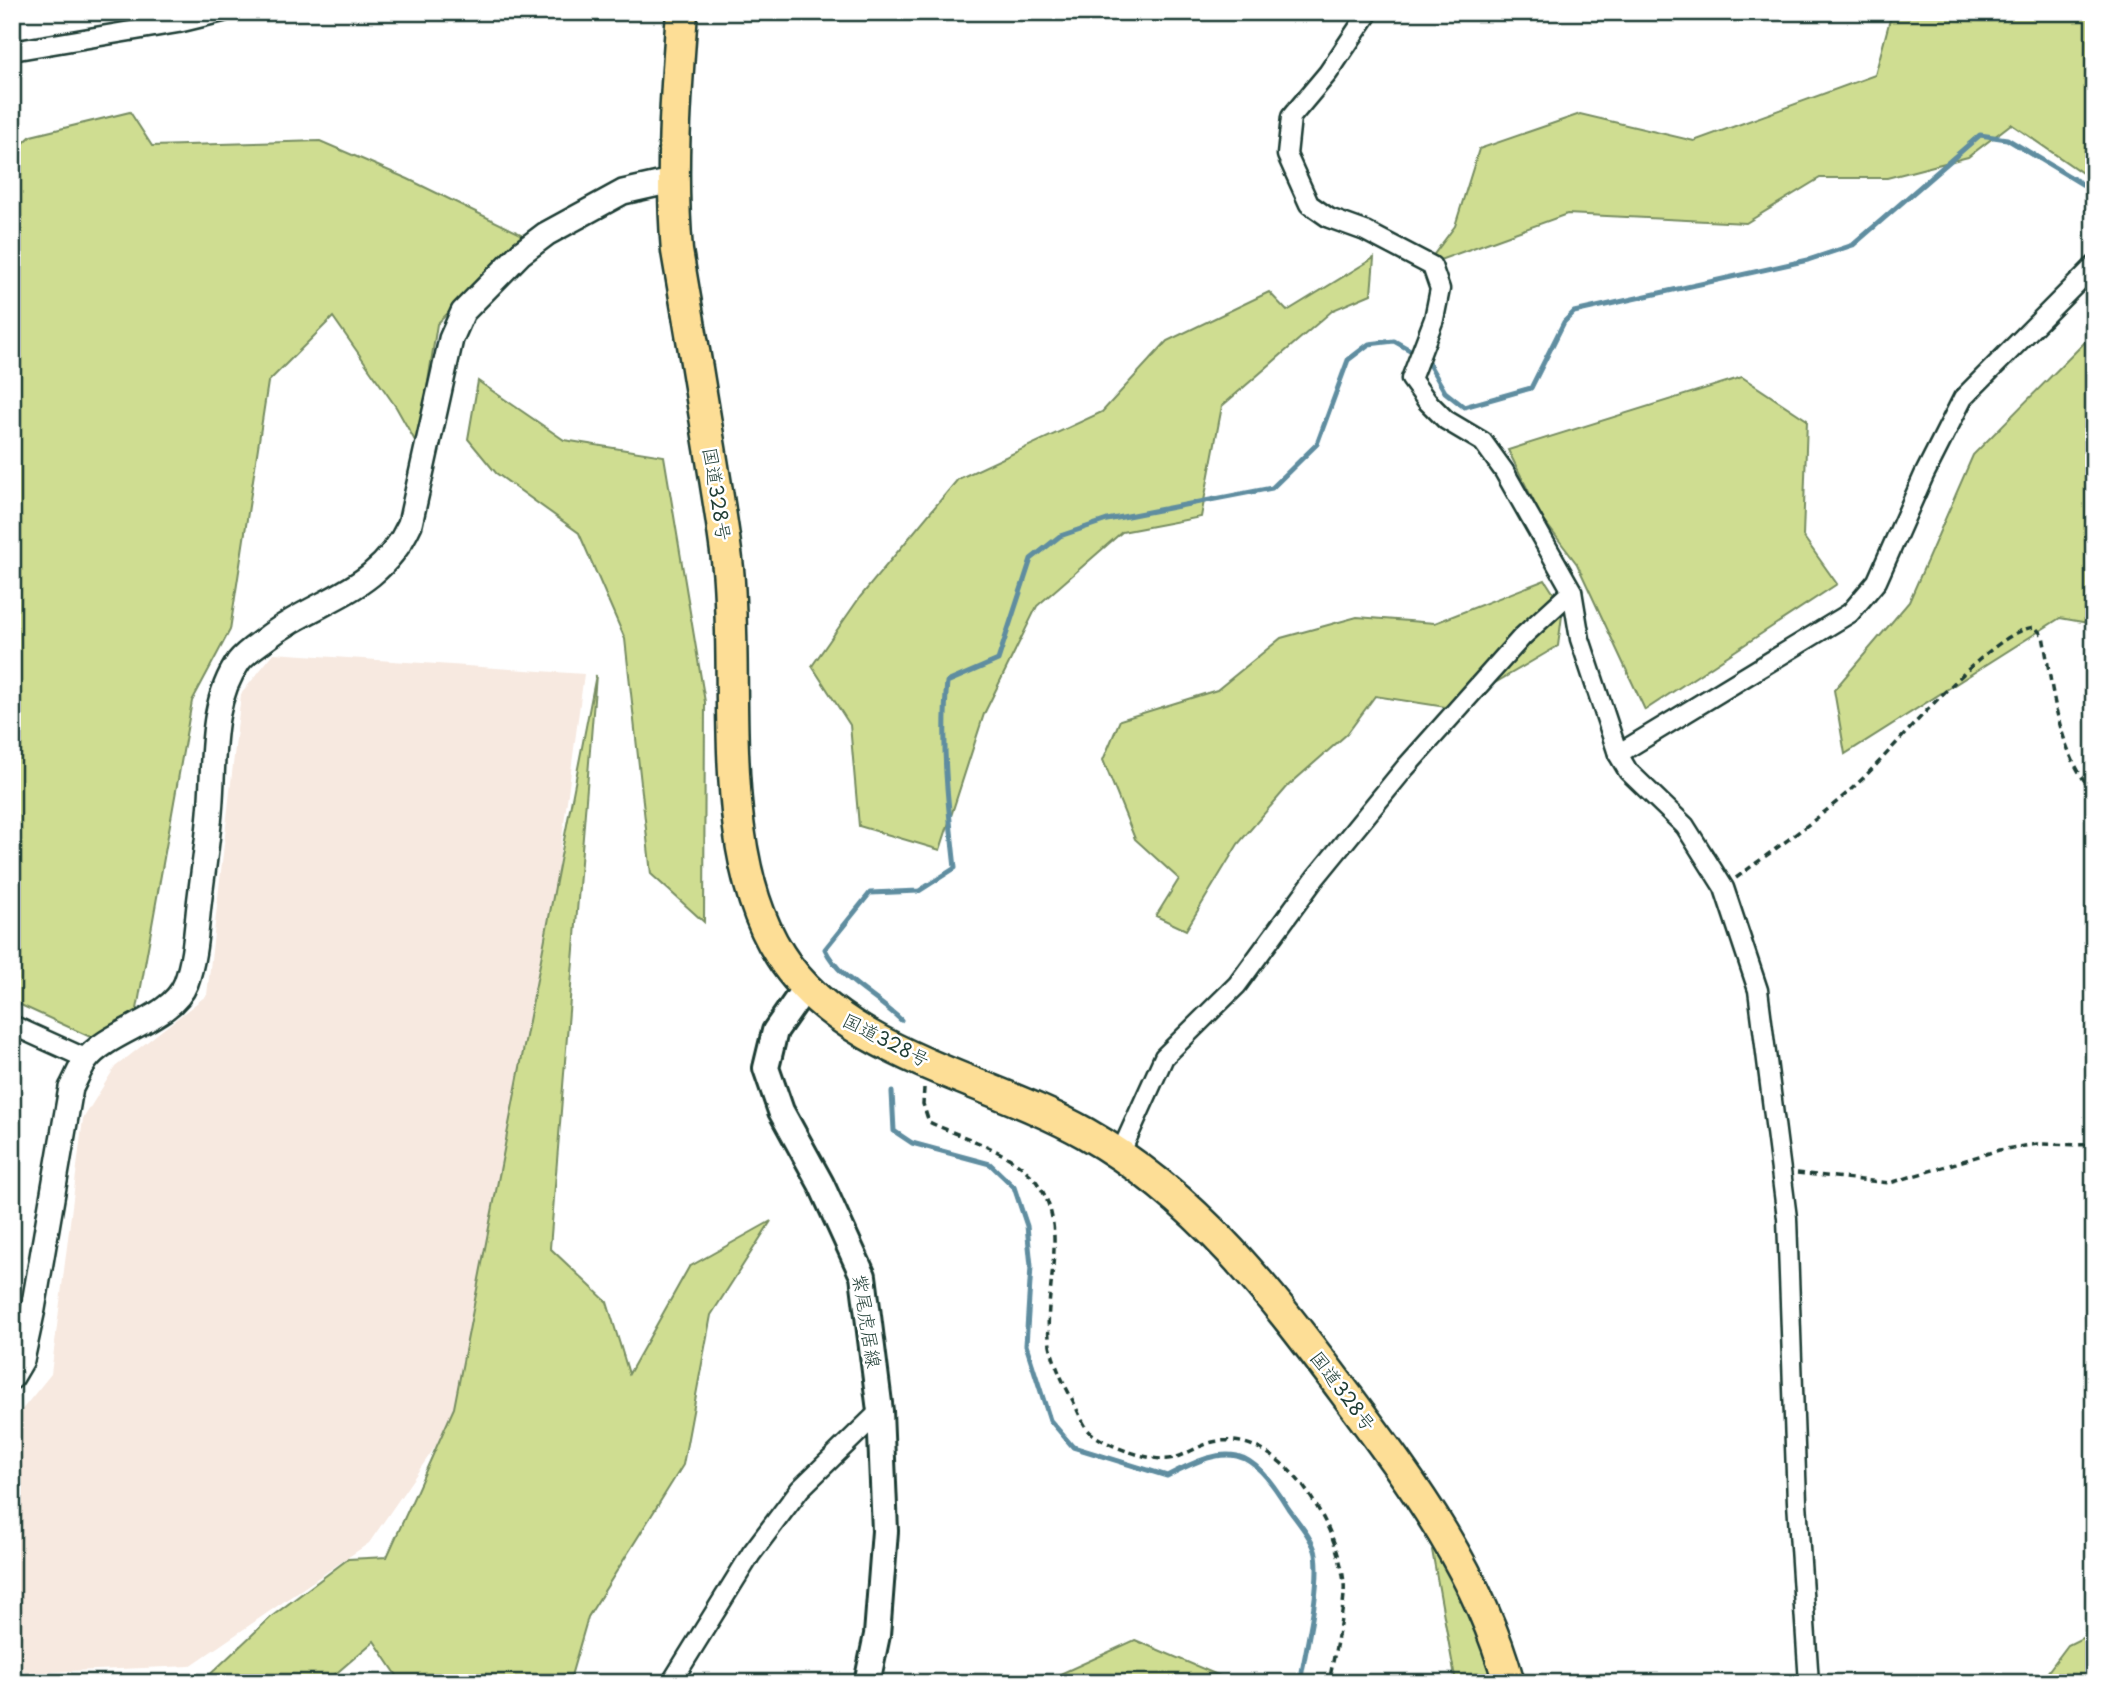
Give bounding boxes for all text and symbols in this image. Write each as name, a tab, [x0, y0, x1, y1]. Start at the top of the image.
street label: 国道328号	[697, 445, 739, 543]
street label: 国道328号	[838, 1005, 935, 1073]
street label: 紫尾虎居線	[847, 1272, 889, 1370]
street label: 国道328号	[1304, 1344, 1383, 1437]

